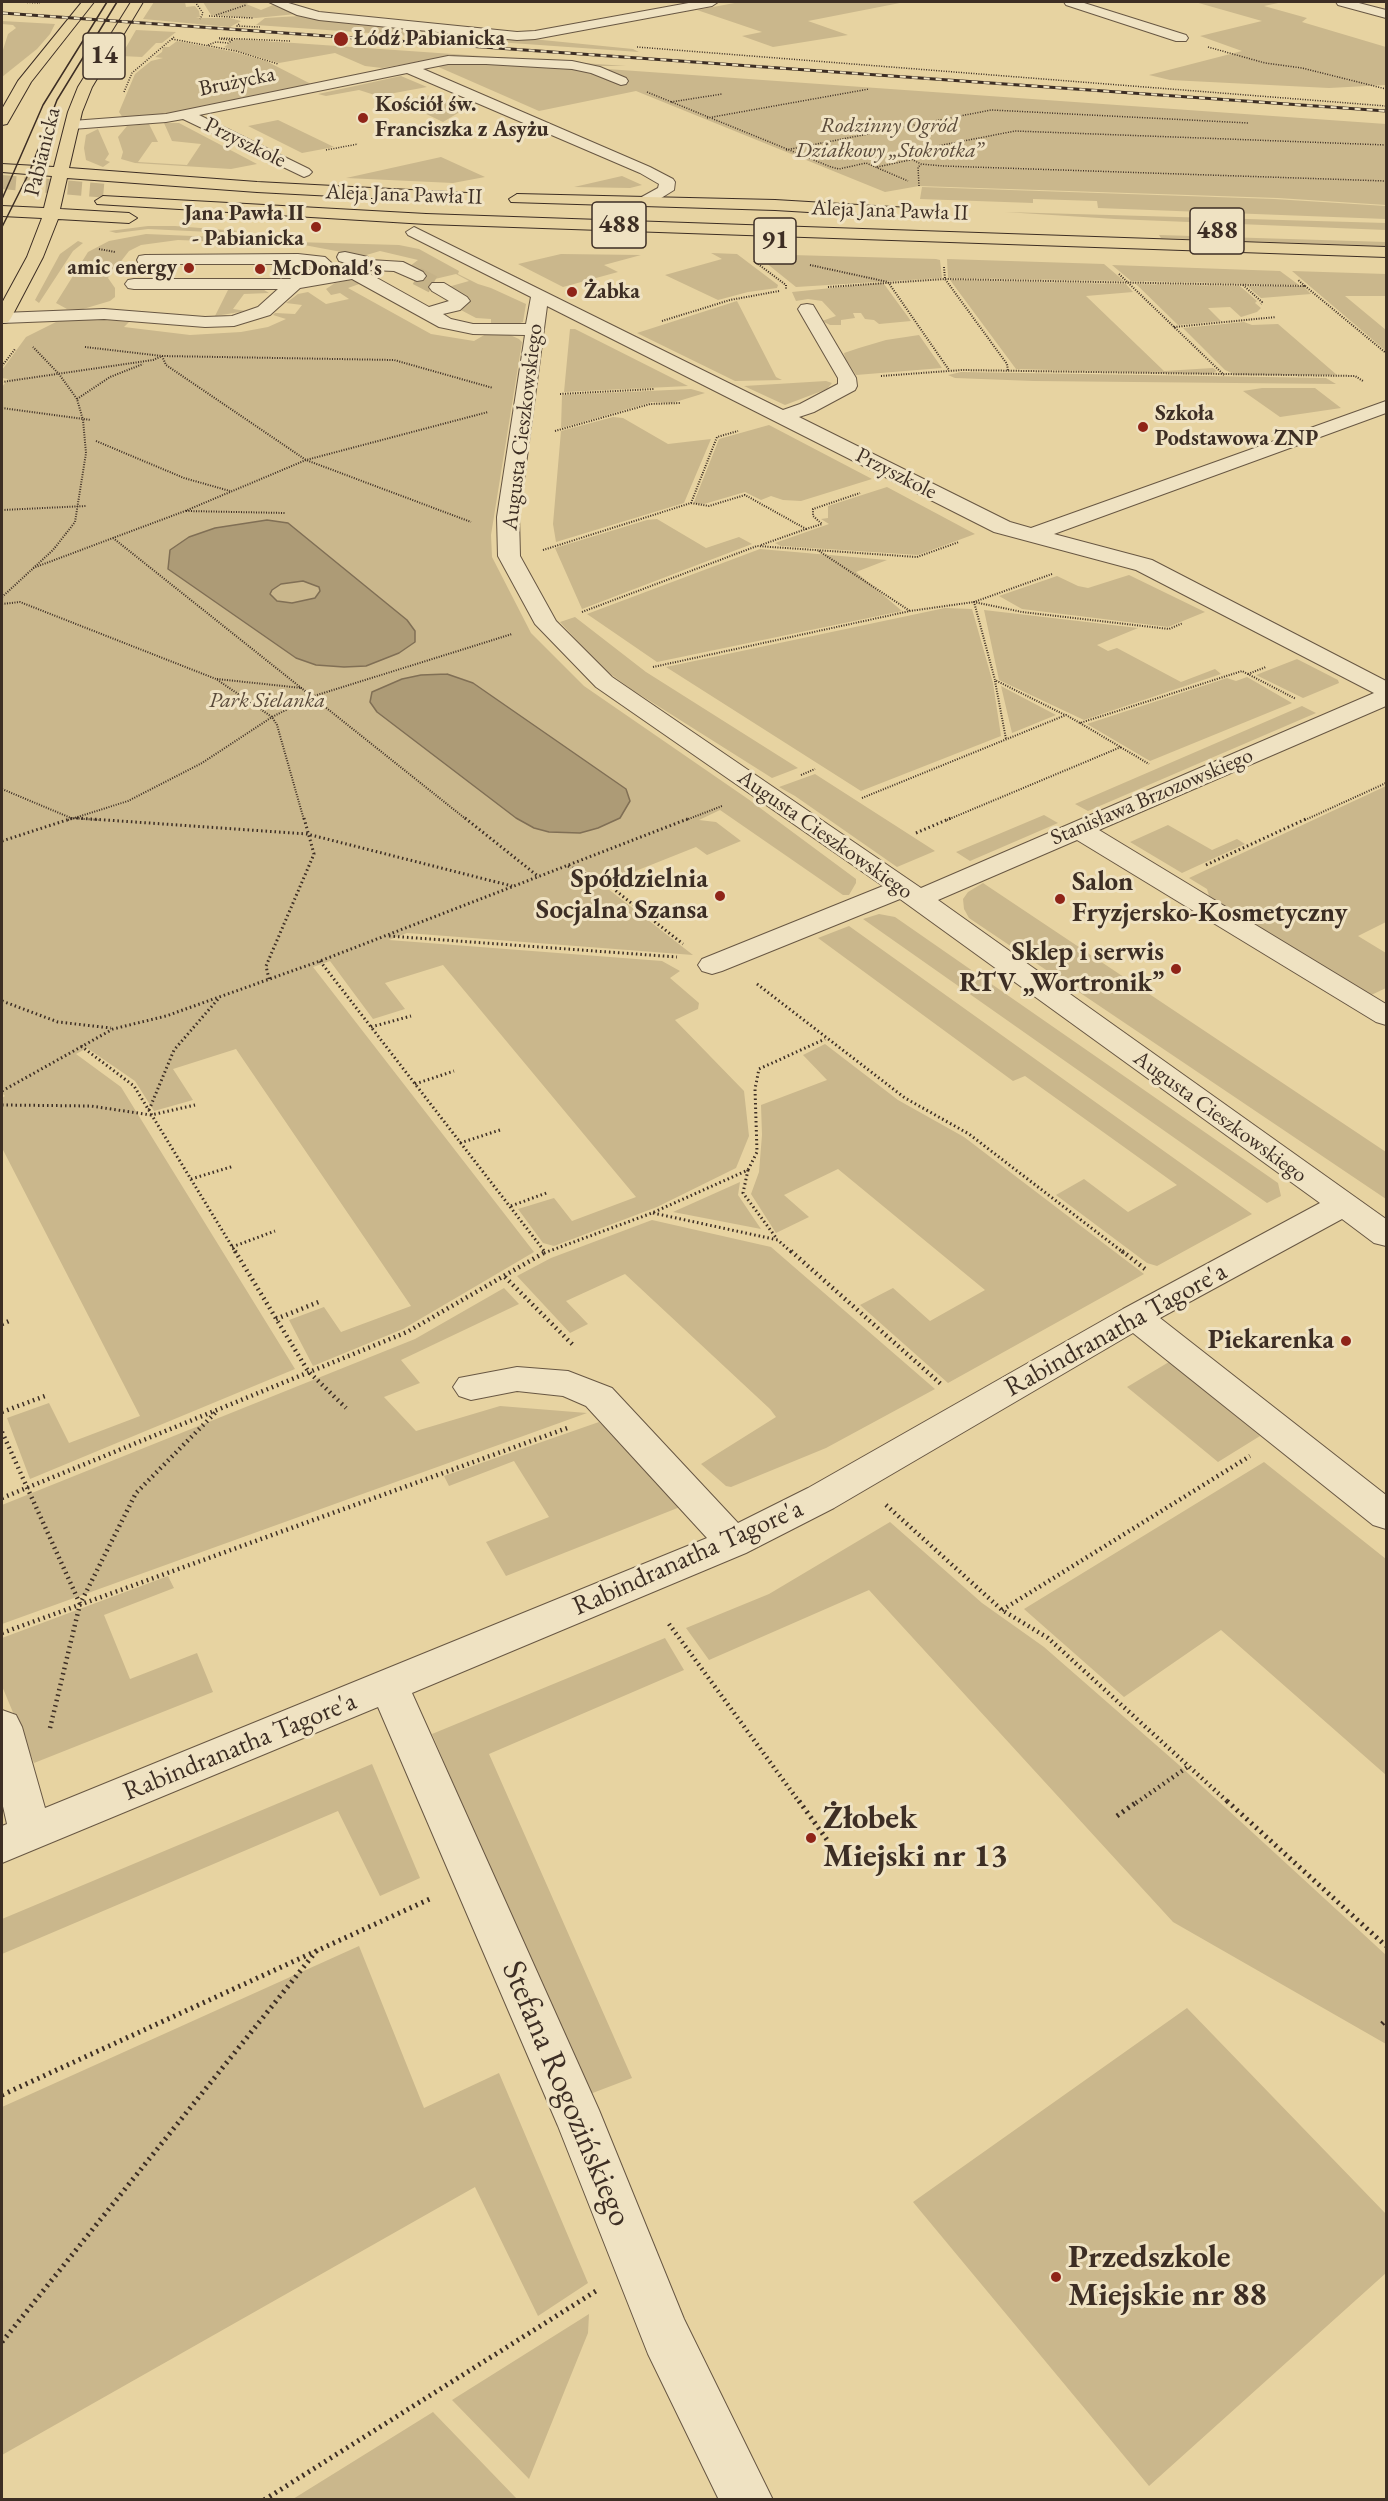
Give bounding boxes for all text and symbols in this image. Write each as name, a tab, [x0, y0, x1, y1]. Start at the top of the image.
place label: Łódź Pabianicka	[354, 26, 505, 52]
marker: Łódź Pabianicka	[332, 30, 350, 48]
road number: 14	[83, 33, 125, 79]
street label: Brużycka	[196, 61, 278, 103]
place label: Kościół św. Franciszka z Asyżu	[375, 92, 549, 144]
street label: Pabianicka	[19, 105, 67, 199]
marker: Kościół św. Franciszka z Asyżu	[356, 111, 370, 125]
street label: Przyszkole	[200, 112, 290, 174]
park label: Rodzinny Ogród Działkowy „Stokrotka”	[795, 113, 983, 164]
street label: Aleja Jana Pawła II	[325, 179, 483, 211]
street label: Aleja Jana Pawła II	[811, 195, 969, 227]
place label: Jana Pawła II - Pabianicka	[184, 201, 304, 252]
road number: 488	[592, 202, 646, 248]
road number: 488	[1190, 208, 1244, 254]
road number: 91	[754, 218, 796, 264]
marker: Jana Pawła II - Pabianicka	[309, 220, 323, 234]
place label: amic energy	[67, 255, 177, 281]
place label: McDonald's	[272, 256, 382, 282]
marker: amic energy	[182, 261, 196, 275]
marker: McDonald's	[253, 262, 267, 276]
place label: Żabka	[584, 279, 640, 305]
marker: Żabka	[565, 285, 579, 299]
street label: Augusta Cieszkowskiego	[497, 322, 549, 532]
place label: Szkoła Podstawowa ZNP	[1155, 401, 1318, 452]
marker: Szkoła Podstawowa ZNP	[1136, 420, 1150, 434]
street label: Przyszkole	[851, 442, 941, 506]
park label: Park Sielanka	[209, 688, 325, 714]
street label: Stanisława Brzozowskiego	[1047, 742, 1257, 852]
street label: Augusta Cieszkowskiego	[732, 765, 918, 905]
place label: Spółdzielnia Socjalna Szansa	[536, 864, 708, 927]
place label: Salon Fryzjersko-Kosmetyczny	[1072, 867, 1347, 930]
marker: Spółdzielnia Socjalna Szansa	[713, 889, 727, 903]
marker: Salon Fryzjersko-Kosmetyczny	[1053, 892, 1067, 906]
place label: Sklep i serwis RTV „Wortronik”	[959, 937, 1164, 1000]
marker: Sklep i serwis RTV „Wortronik”	[1169, 962, 1183, 976]
street label: Augusta Cieszkowskiego	[1128, 1045, 1312, 1189]
street label: Rabindranatha Tagore'a	[999, 1256, 1233, 1404]
place label: Piekarenka	[1208, 1325, 1334, 1357]
marker: Piekarenka	[1339, 1334, 1353, 1348]
street label: Rabindranatha Tagore'a	[568, 1493, 808, 1623]
street label: Rabindranatha Tagore'a	[119, 1685, 361, 1809]
place label: Żłobek Miejski nr 13	[823, 1799, 1008, 1877]
marker: Żłobek Miejski nr 13	[804, 1831, 818, 1845]
street label: Stefana Rogozińskiego	[492, 1955, 640, 2233]
place label: Przedszkole Miejskie nr 88	[1068, 2238, 1267, 2316]
marker: Przedszkole Miejskie nr 88	[1049, 2270, 1063, 2284]

